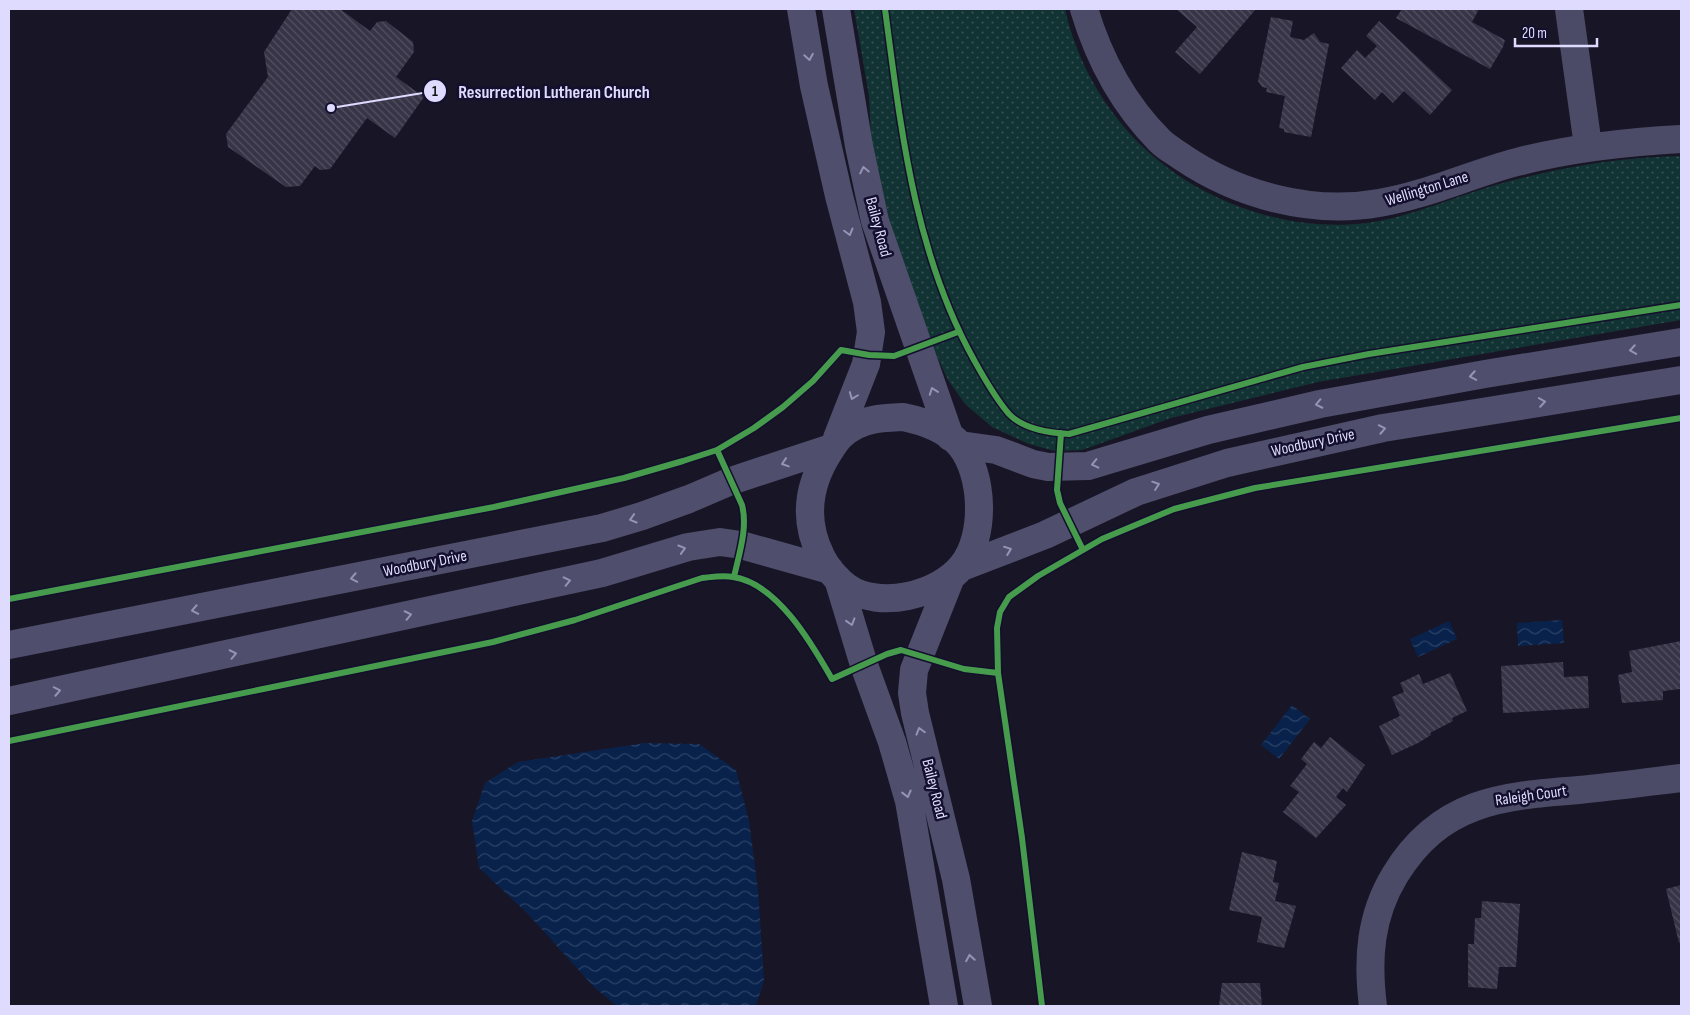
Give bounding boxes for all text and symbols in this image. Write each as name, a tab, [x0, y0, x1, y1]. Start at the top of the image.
scale bar	[1515, 15, 1598, 47]
text: 20 m	[1522, 24, 1547, 43]
one-way arrow	[804, 52, 814, 61]
callout: Resurrection Lutheran Church	[423, 75, 659, 108]
text: 1	[432, 82, 438, 101]
text: Resurrection Lutheran Church	[458, 82, 650, 103]
one-way arrow	[859, 165, 870, 174]
street label: Wellington Lane	[1384, 167, 1470, 211]
street label: Bailey Road	[861, 195, 895, 259]
one-way arrow	[843, 228, 853, 236]
one-way arrow	[1629, 344, 1637, 354]
one-way arrow	[1468, 370, 1477, 380]
one-way arrow	[929, 388, 939, 396]
one-way arrow	[849, 392, 859, 400]
one-way arrow	[1538, 397, 1546, 407]
one-way arrow	[1315, 398, 1324, 409]
one-way arrow	[1377, 424, 1386, 434]
street label: Woodbury Drive	[1270, 425, 1356, 461]
one-way arrow	[781, 457, 790, 467]
one-way arrow	[1090, 458, 1099, 469]
one-way arrow	[1152, 481, 1160, 491]
one-way arrow	[629, 514, 637, 524]
one-way arrow	[677, 544, 686, 554]
one-way arrow	[1003, 546, 1012, 557]
street label: Woodbury Drive	[382, 547, 468, 581]
one-way arrow	[350, 573, 358, 583]
one-way arrow	[563, 576, 572, 587]
one-way arrow	[190, 604, 199, 614]
one-way arrow	[404, 610, 413, 621]
one-way arrow	[845, 617, 855, 626]
one-way arrow	[228, 649, 237, 660]
one-way arrow	[52, 686, 61, 697]
one-way arrow	[915, 728, 925, 736]
street label: Bailey Road	[917, 757, 951, 821]
street label: Raleigh Court	[1494, 782, 1568, 810]
one-way arrow	[901, 789, 912, 798]
one-way arrow	[966, 954, 976, 963]

